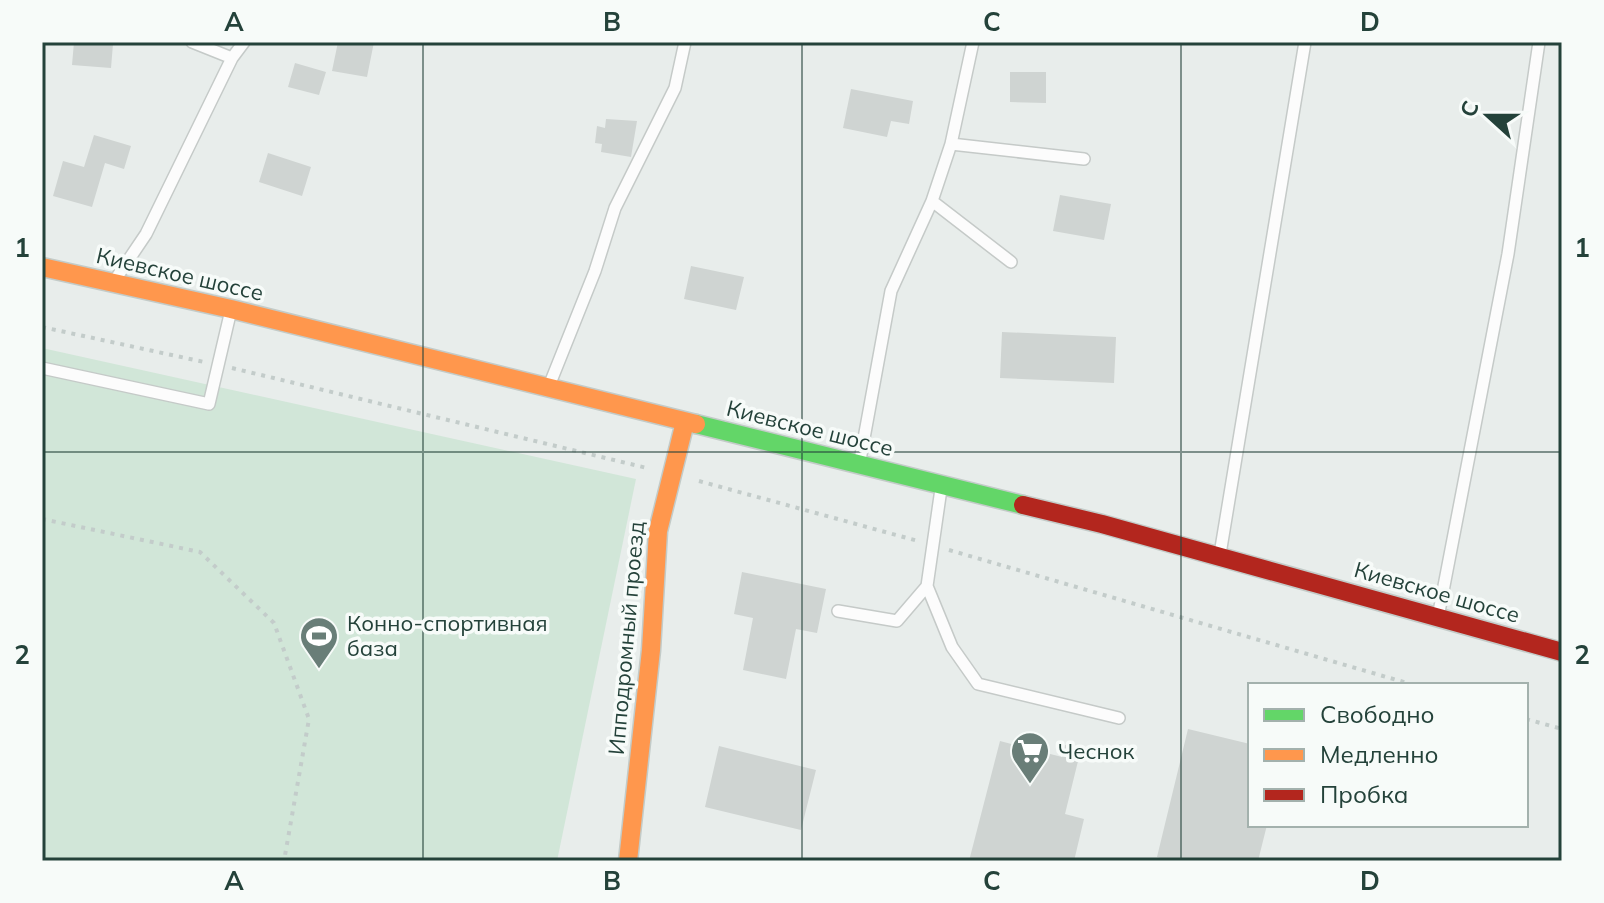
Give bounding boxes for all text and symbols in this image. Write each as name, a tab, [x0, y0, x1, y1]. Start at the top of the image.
text: A	[224, 5, 244, 38]
text: B	[603, 5, 621, 38]
text: C	[983, 5, 1001, 38]
text: D	[1360, 5, 1380, 38]
north arrow	[1448, 76, 1528, 156]
text: С	[1454, 97, 1485, 121]
text: 1	[14, 231, 30, 264]
text: 1	[1574, 231, 1590, 264]
street label: Киевское шоссе	[94, 241, 266, 307]
street label: Киевское шоссе	[724, 394, 896, 462]
street label: Ипподромный проезд	[602, 520, 650, 756]
street label: Киевское шоссе	[1351, 555, 1523, 629]
place label: Конно-спортивная база	[347, 609, 548, 662]
sports icon: Конно-спортивная база	[298, 615, 340, 670]
text: 2	[14, 638, 30, 671]
text: 2	[1574, 638, 1590, 671]
legend	[1248, 683, 1528, 827]
text: Свободно	[1320, 699, 1435, 729]
supermarket icon: Чеснок	[1009, 730, 1051, 785]
place label: Чеснок	[1058, 737, 1134, 765]
text: Медленно	[1320, 739, 1439, 769]
text: Пробка	[1320, 779, 1408, 809]
text: A	[224, 864, 244, 897]
text: B	[603, 864, 621, 897]
text: C	[983, 864, 1001, 897]
text: D	[1360, 864, 1380, 897]

